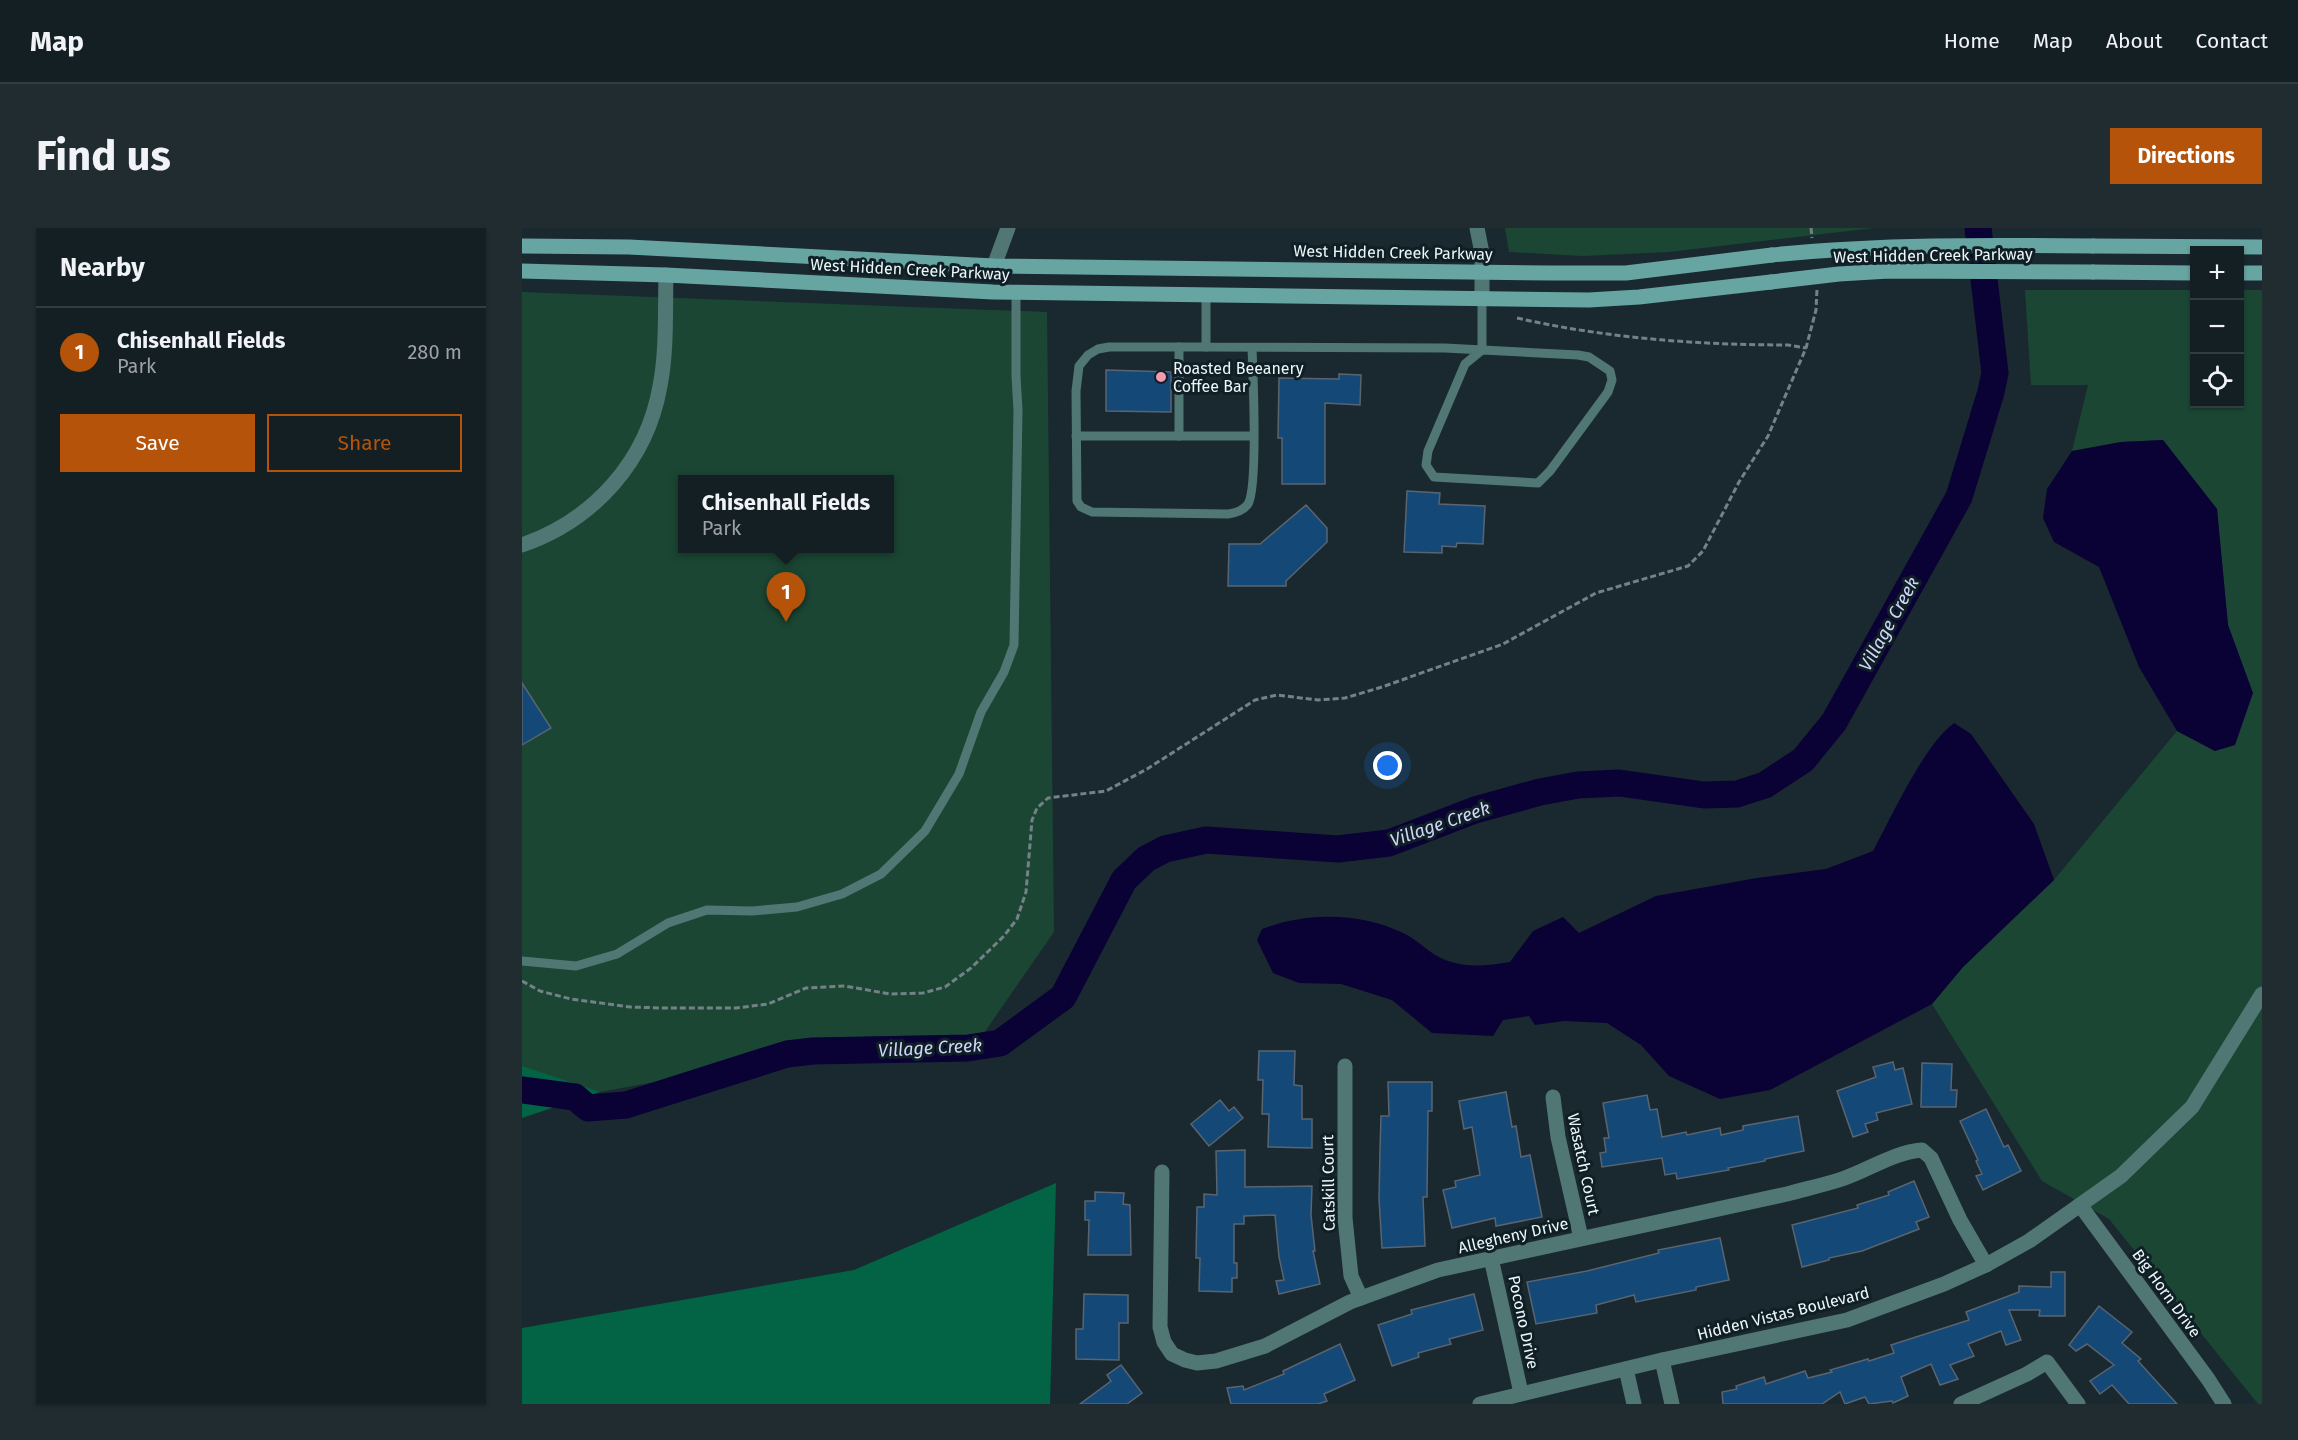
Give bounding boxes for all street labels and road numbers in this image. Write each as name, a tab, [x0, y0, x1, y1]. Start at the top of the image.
street label: West Hidden Creek Parkway	[1293, 241, 1493, 264]
street label: West Hidden Creek Parkway	[1833, 244, 2033, 267]
street label: West Hidden Creek Parkway	[810, 255, 1010, 284]
street label: Wasatch Court	[1563, 1112, 1604, 1217]
street label: Catskill Court	[1318, 1134, 1339, 1231]
street label: Allegheny Drive	[1456, 1214, 1570, 1257]
street label: Big Horn Drive	[2128, 1246, 2205, 1341]
street label: Pocono Drive	[1504, 1274, 1543, 1371]
street label: Hidden Vistas Boulevard	[1695, 1283, 1871, 1344]

